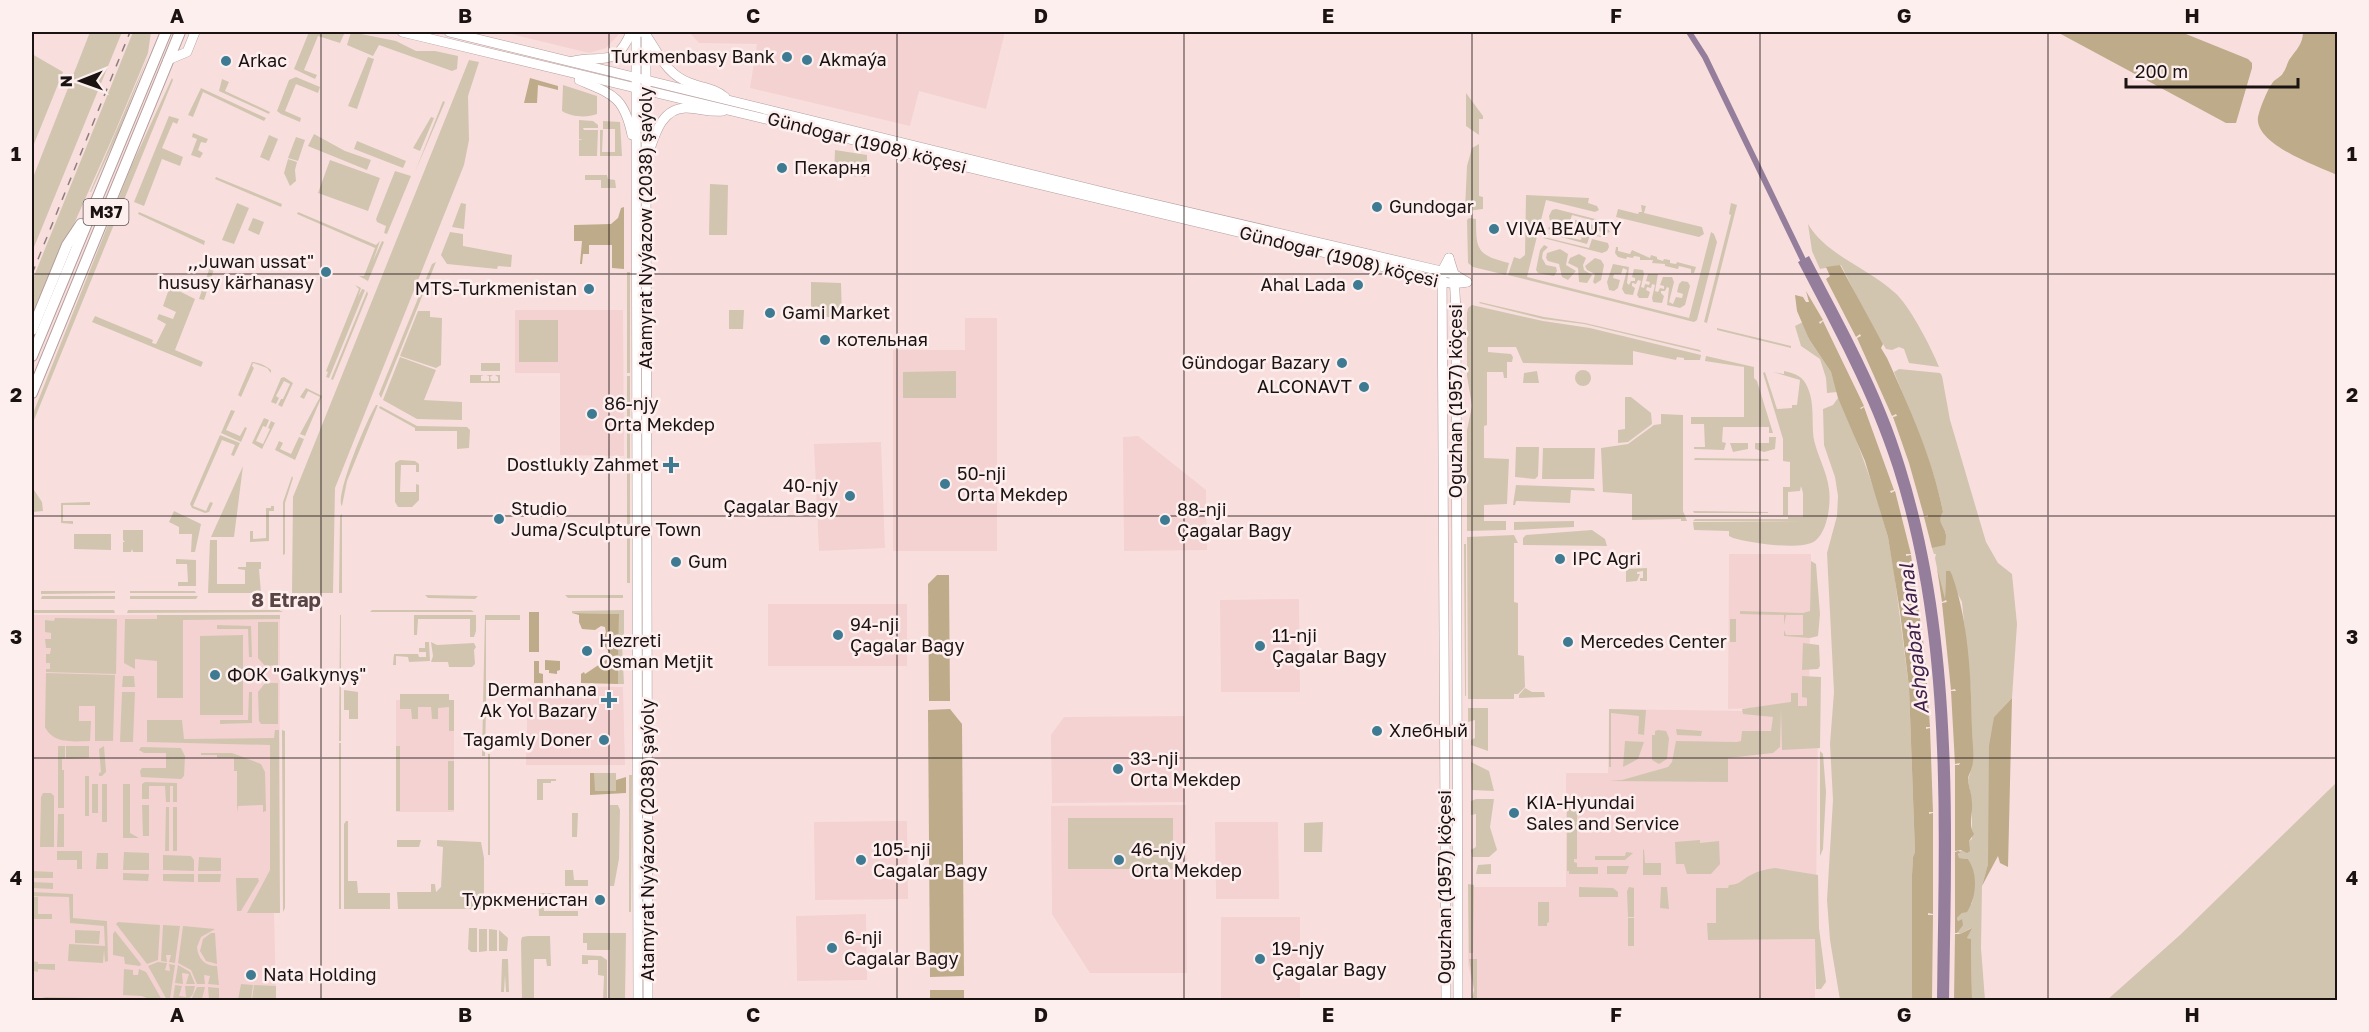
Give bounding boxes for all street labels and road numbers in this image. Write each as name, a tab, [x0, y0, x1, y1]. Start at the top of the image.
street label: Atamyrat Nyýazow (2038) şaýoly	[634, 87, 656, 369]
street label: Gündogar (1908) köçesi	[765, 107, 969, 177]
road number: M37	[84, 199, 128, 225]
street label: Gündogar (1908) köçesi	[1237, 221, 1441, 291]
street label: Oguzhan (1957) köçesi	[1444, 304, 1466, 498]
street label: Atamyrat Nyýazow (2038) şaýoly	[636, 699, 658, 981]
street label: Oguzhan (1957) köçesi	[1433, 790, 1455, 984]

